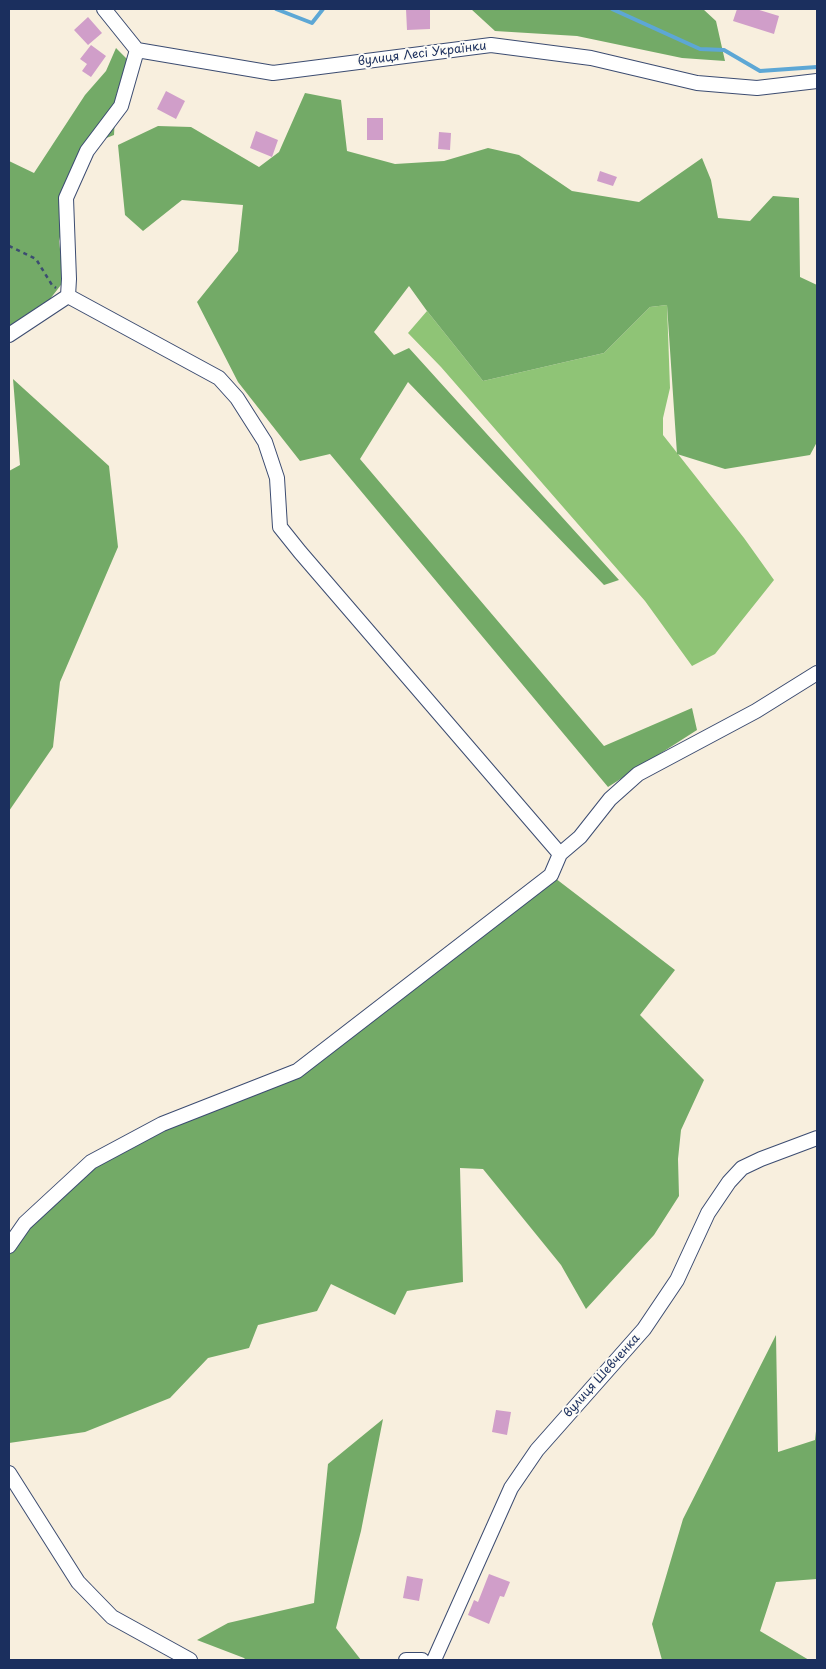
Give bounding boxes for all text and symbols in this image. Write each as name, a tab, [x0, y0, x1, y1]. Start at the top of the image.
street label: вулиця Лесі Українки	[357, 39, 487, 69]
street label: вулиця Шевченка	[561, 1331, 643, 1421]

